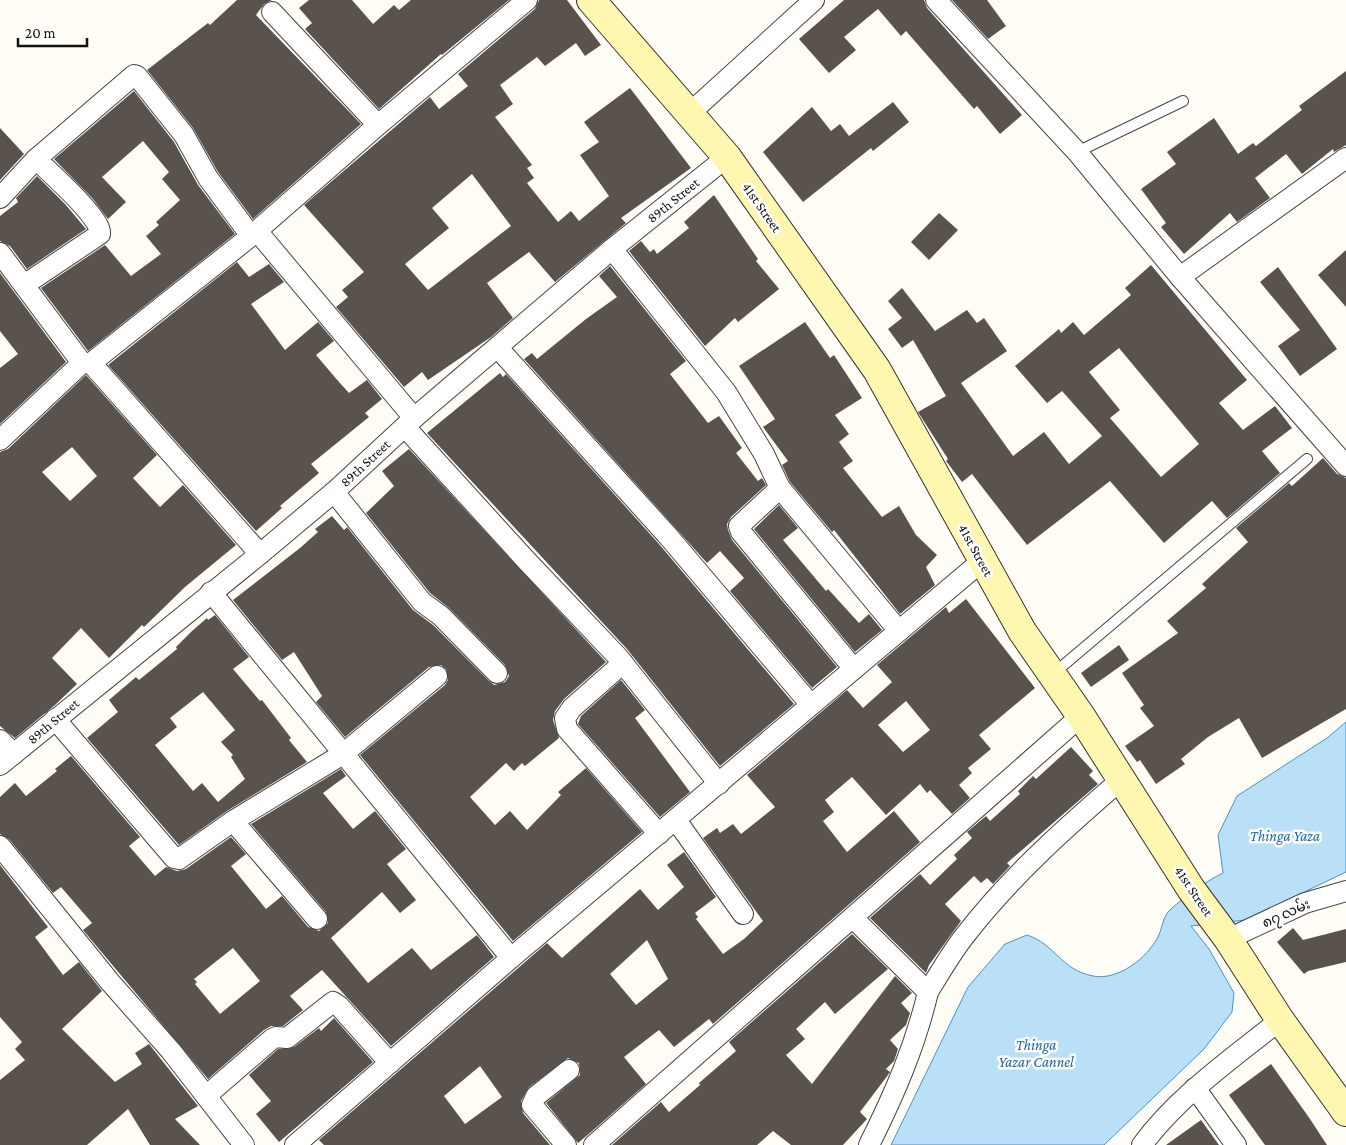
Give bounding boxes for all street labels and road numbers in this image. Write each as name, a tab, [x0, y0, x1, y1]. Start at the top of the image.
street label: 89th Street	[644, 174, 702, 226]
street label: 41st Street	[739, 179, 785, 235]
street label: 89th Street	[337, 436, 393, 490]
street label: 41st Street	[955, 521, 997, 579]
street label: 89th Street	[24, 695, 82, 747]
street label: 41st Street	[1171, 863, 1217, 920]
street label: ၈၇ လမ်း	[1259, 894, 1314, 934]

